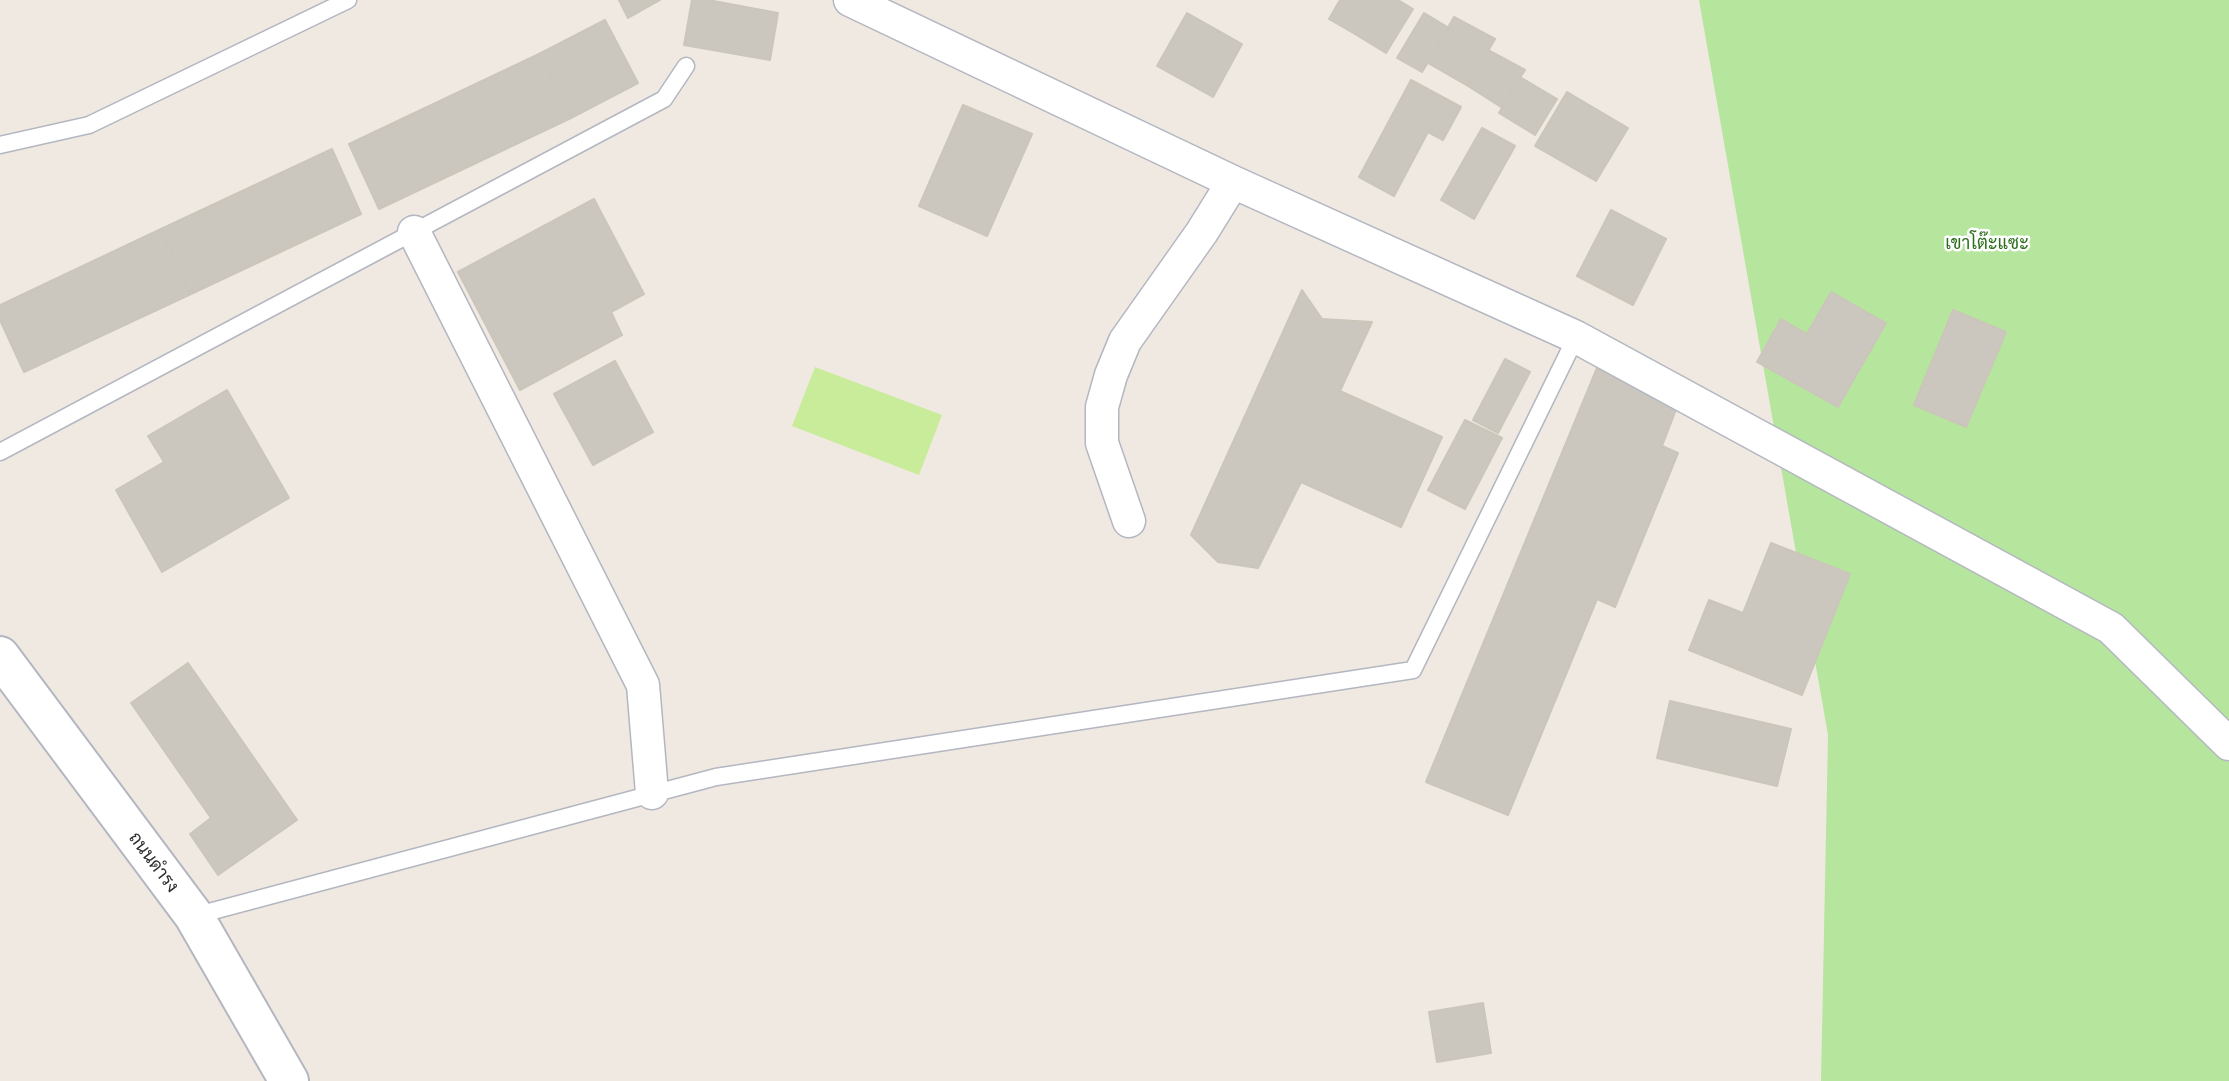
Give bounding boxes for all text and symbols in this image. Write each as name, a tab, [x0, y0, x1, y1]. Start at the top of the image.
park label: เขาโต๊ะแซะ	[1945, 232, 2029, 254]
street label: ถนนดำรง	[124, 828, 184, 896]

